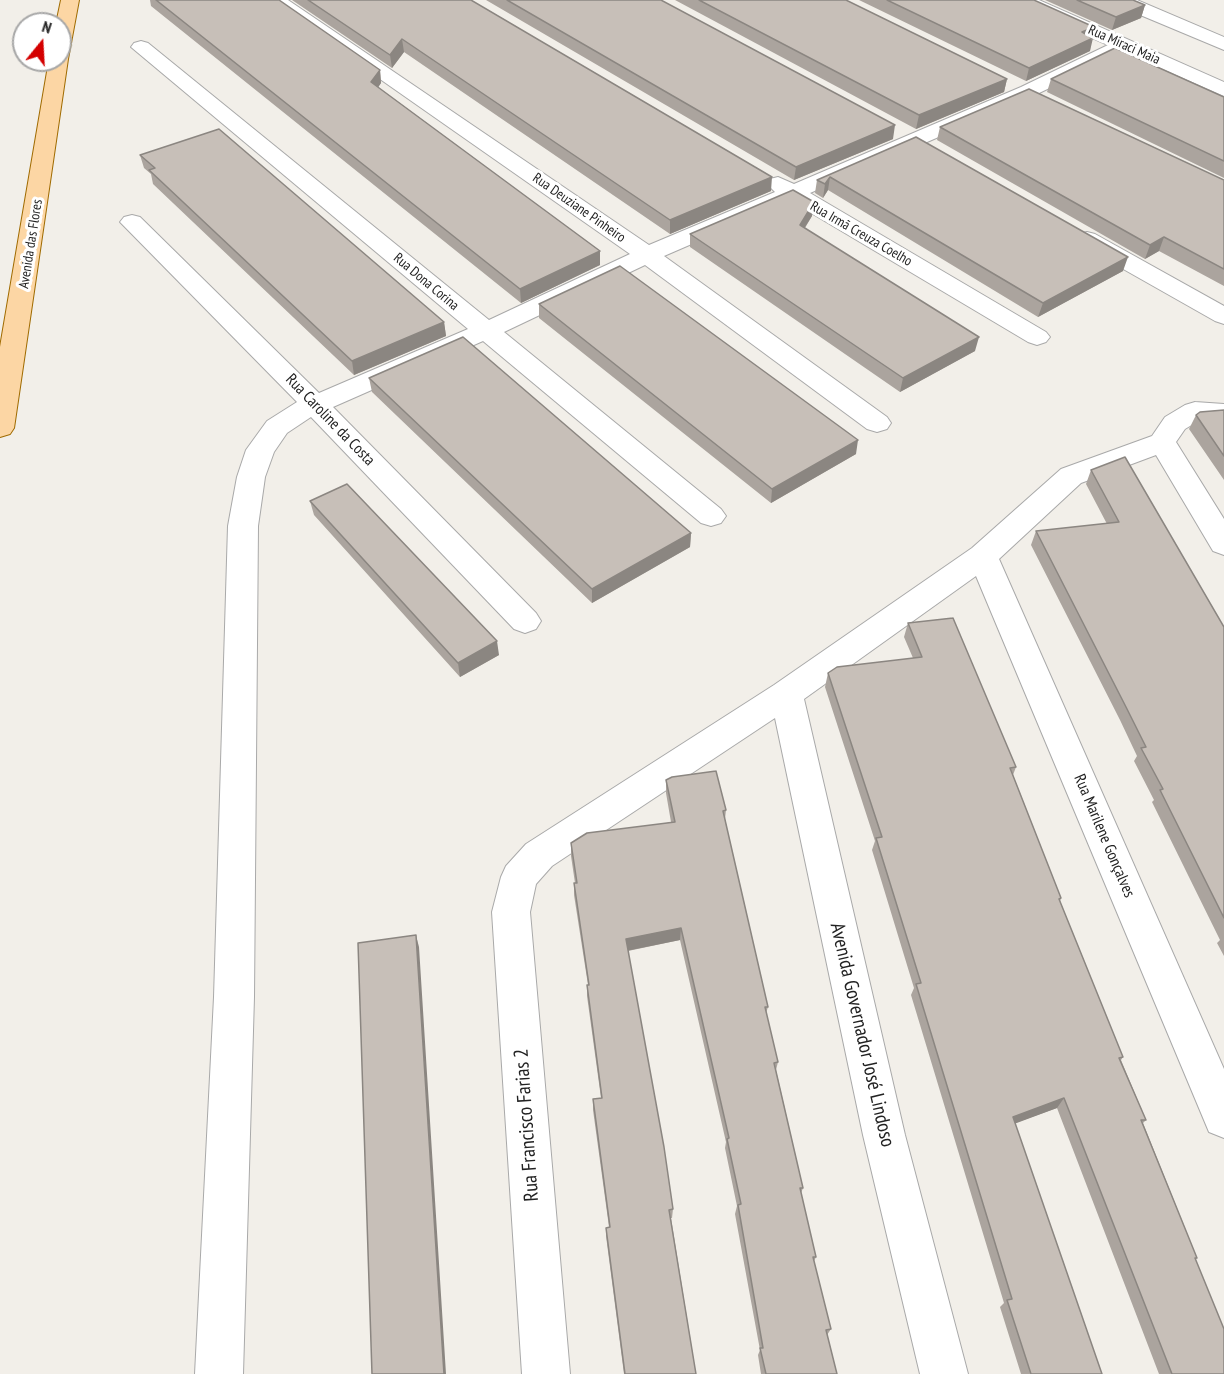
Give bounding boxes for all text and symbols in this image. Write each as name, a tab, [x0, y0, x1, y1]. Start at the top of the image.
north arrow	[12, 12, 72, 72]
text: N	[40, 16, 54, 38]
street label: Rua Miraci Maia	[1085, 22, 1163, 68]
street label: Rua Deuziane Pinheiro	[529, 170, 629, 246]
street label: Avenida das Flores	[16, 198, 46, 290]
street label: Rua Irmã Creuza Coelho	[807, 198, 915, 270]
street label: Rua Dona Corina	[390, 250, 462, 314]
street label: Rua Caroline da Costa	[281, 370, 379, 470]
street label: Rua Marilene Gonçalves	[1069, 771, 1139, 901]
street label: Avenida Governador José Lindoso	[825, 921, 899, 1149]
street label: Rua Francisco Farias 2	[510, 1048, 544, 1202]

